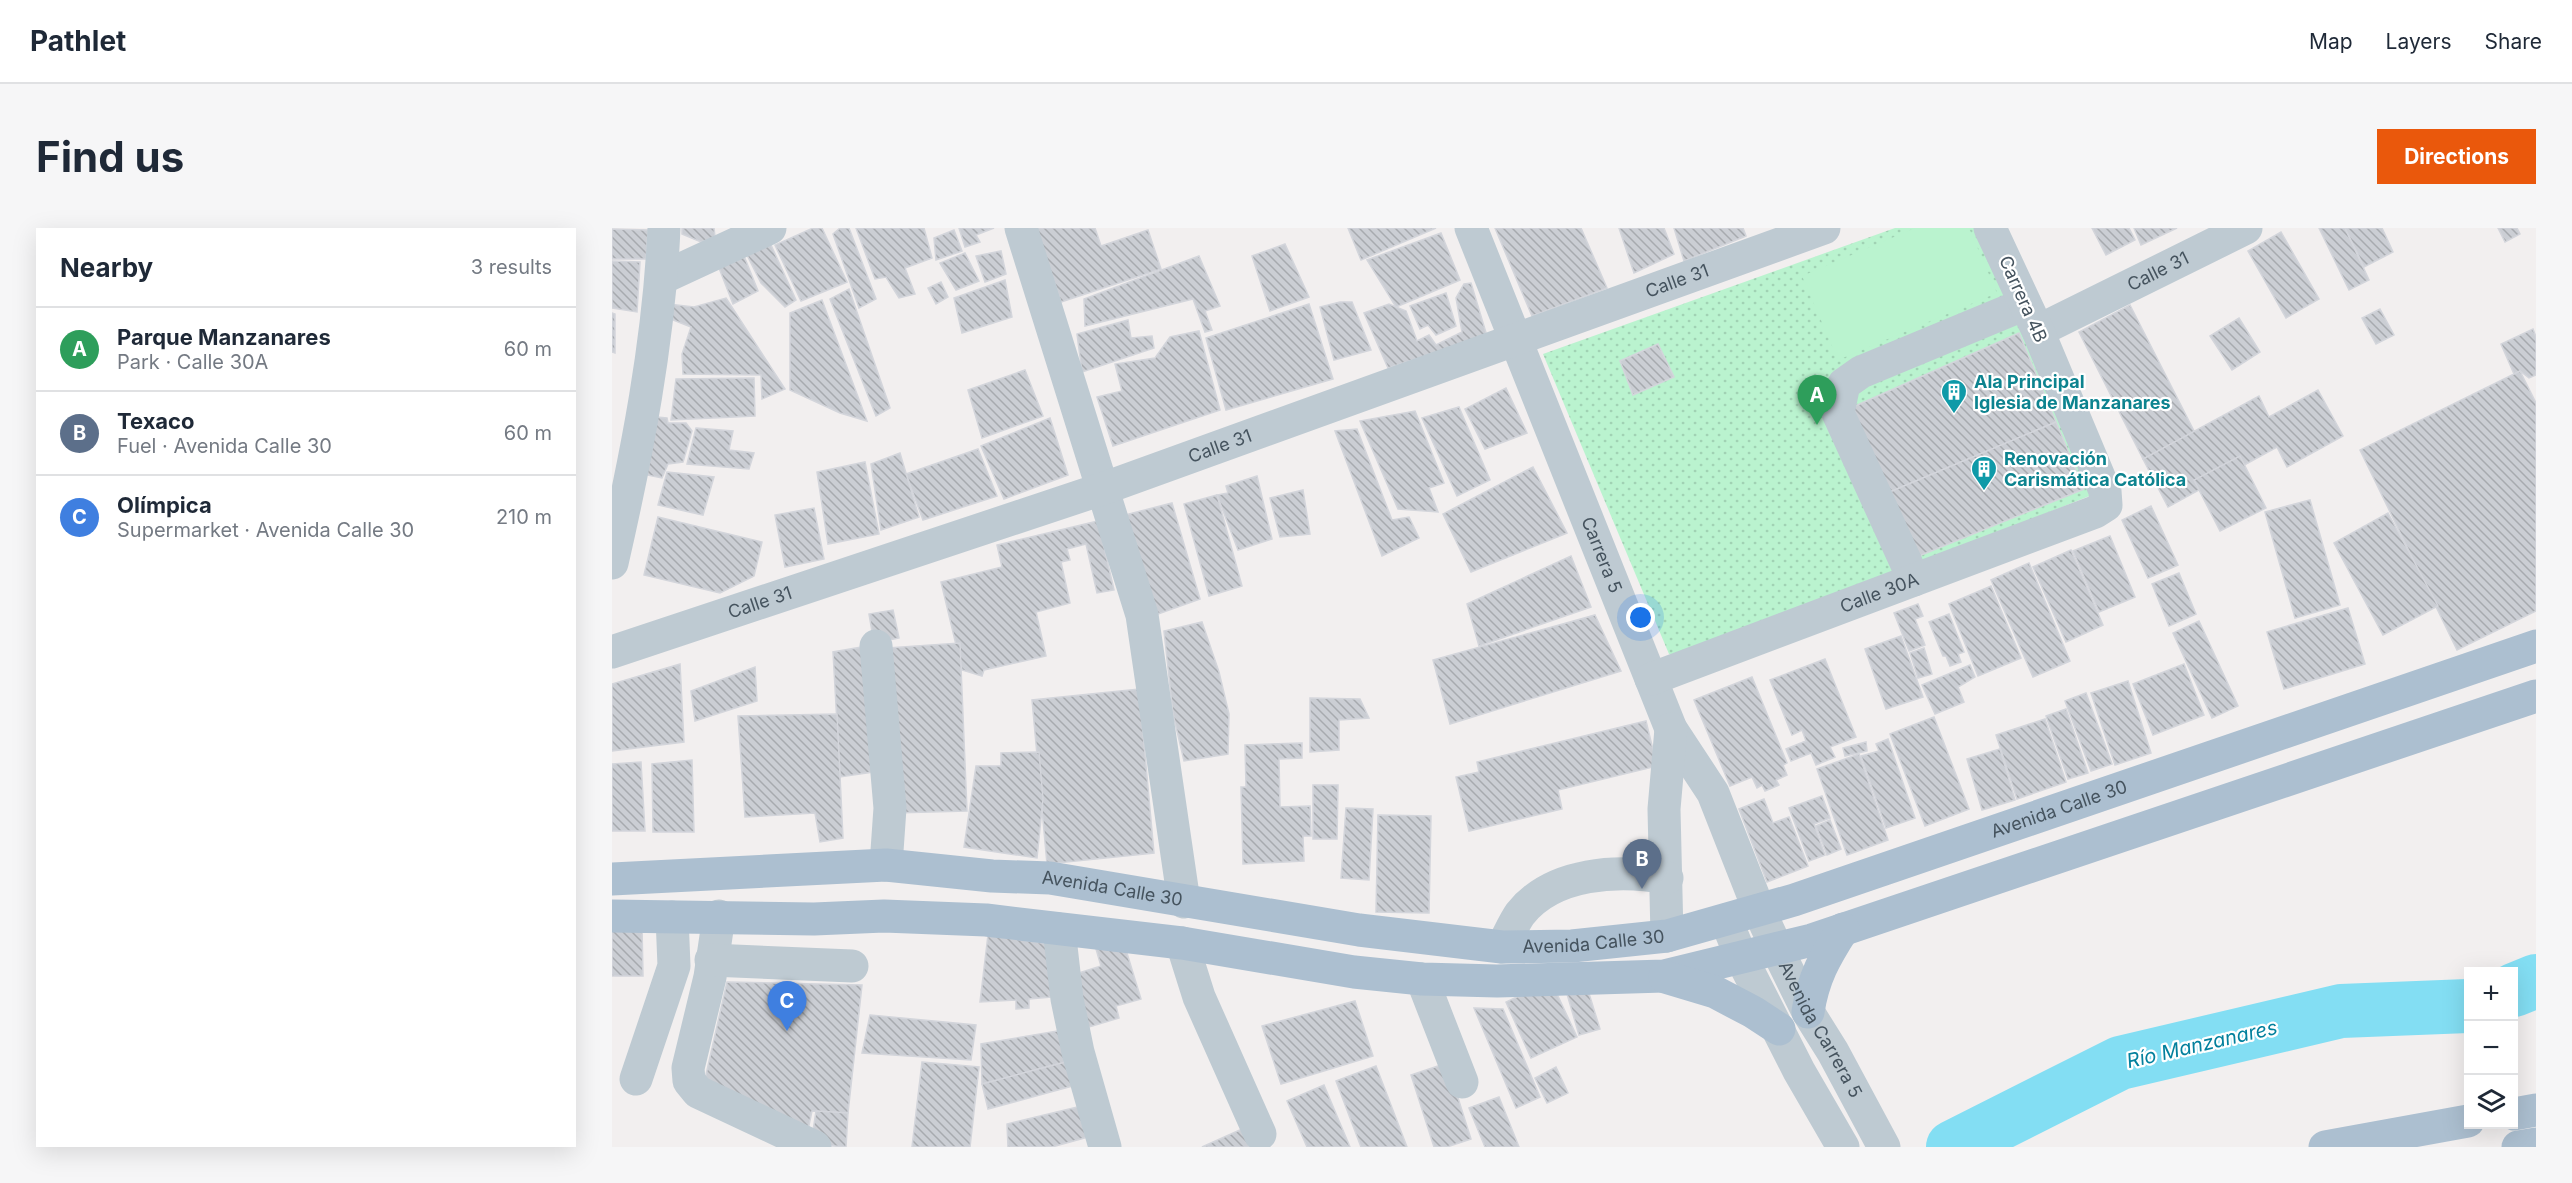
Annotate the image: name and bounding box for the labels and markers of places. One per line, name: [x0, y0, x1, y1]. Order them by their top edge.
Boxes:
place label: Ala Principal Iglesia de Manzanares: [1974, 371, 2171, 413]
pin: A: [1798, 376, 1836, 425]
building icon: Ala Principal Iglesia de Manzanares: [1939, 377, 1969, 415]
place label: Renovación Carismática Católica: [2004, 448, 2186, 490]
building icon: Renovación Carismática Católica: [1969, 454, 1999, 492]
pin: B: [1622, 840, 1662, 889]
pin: C: [768, 982, 807, 1031]

